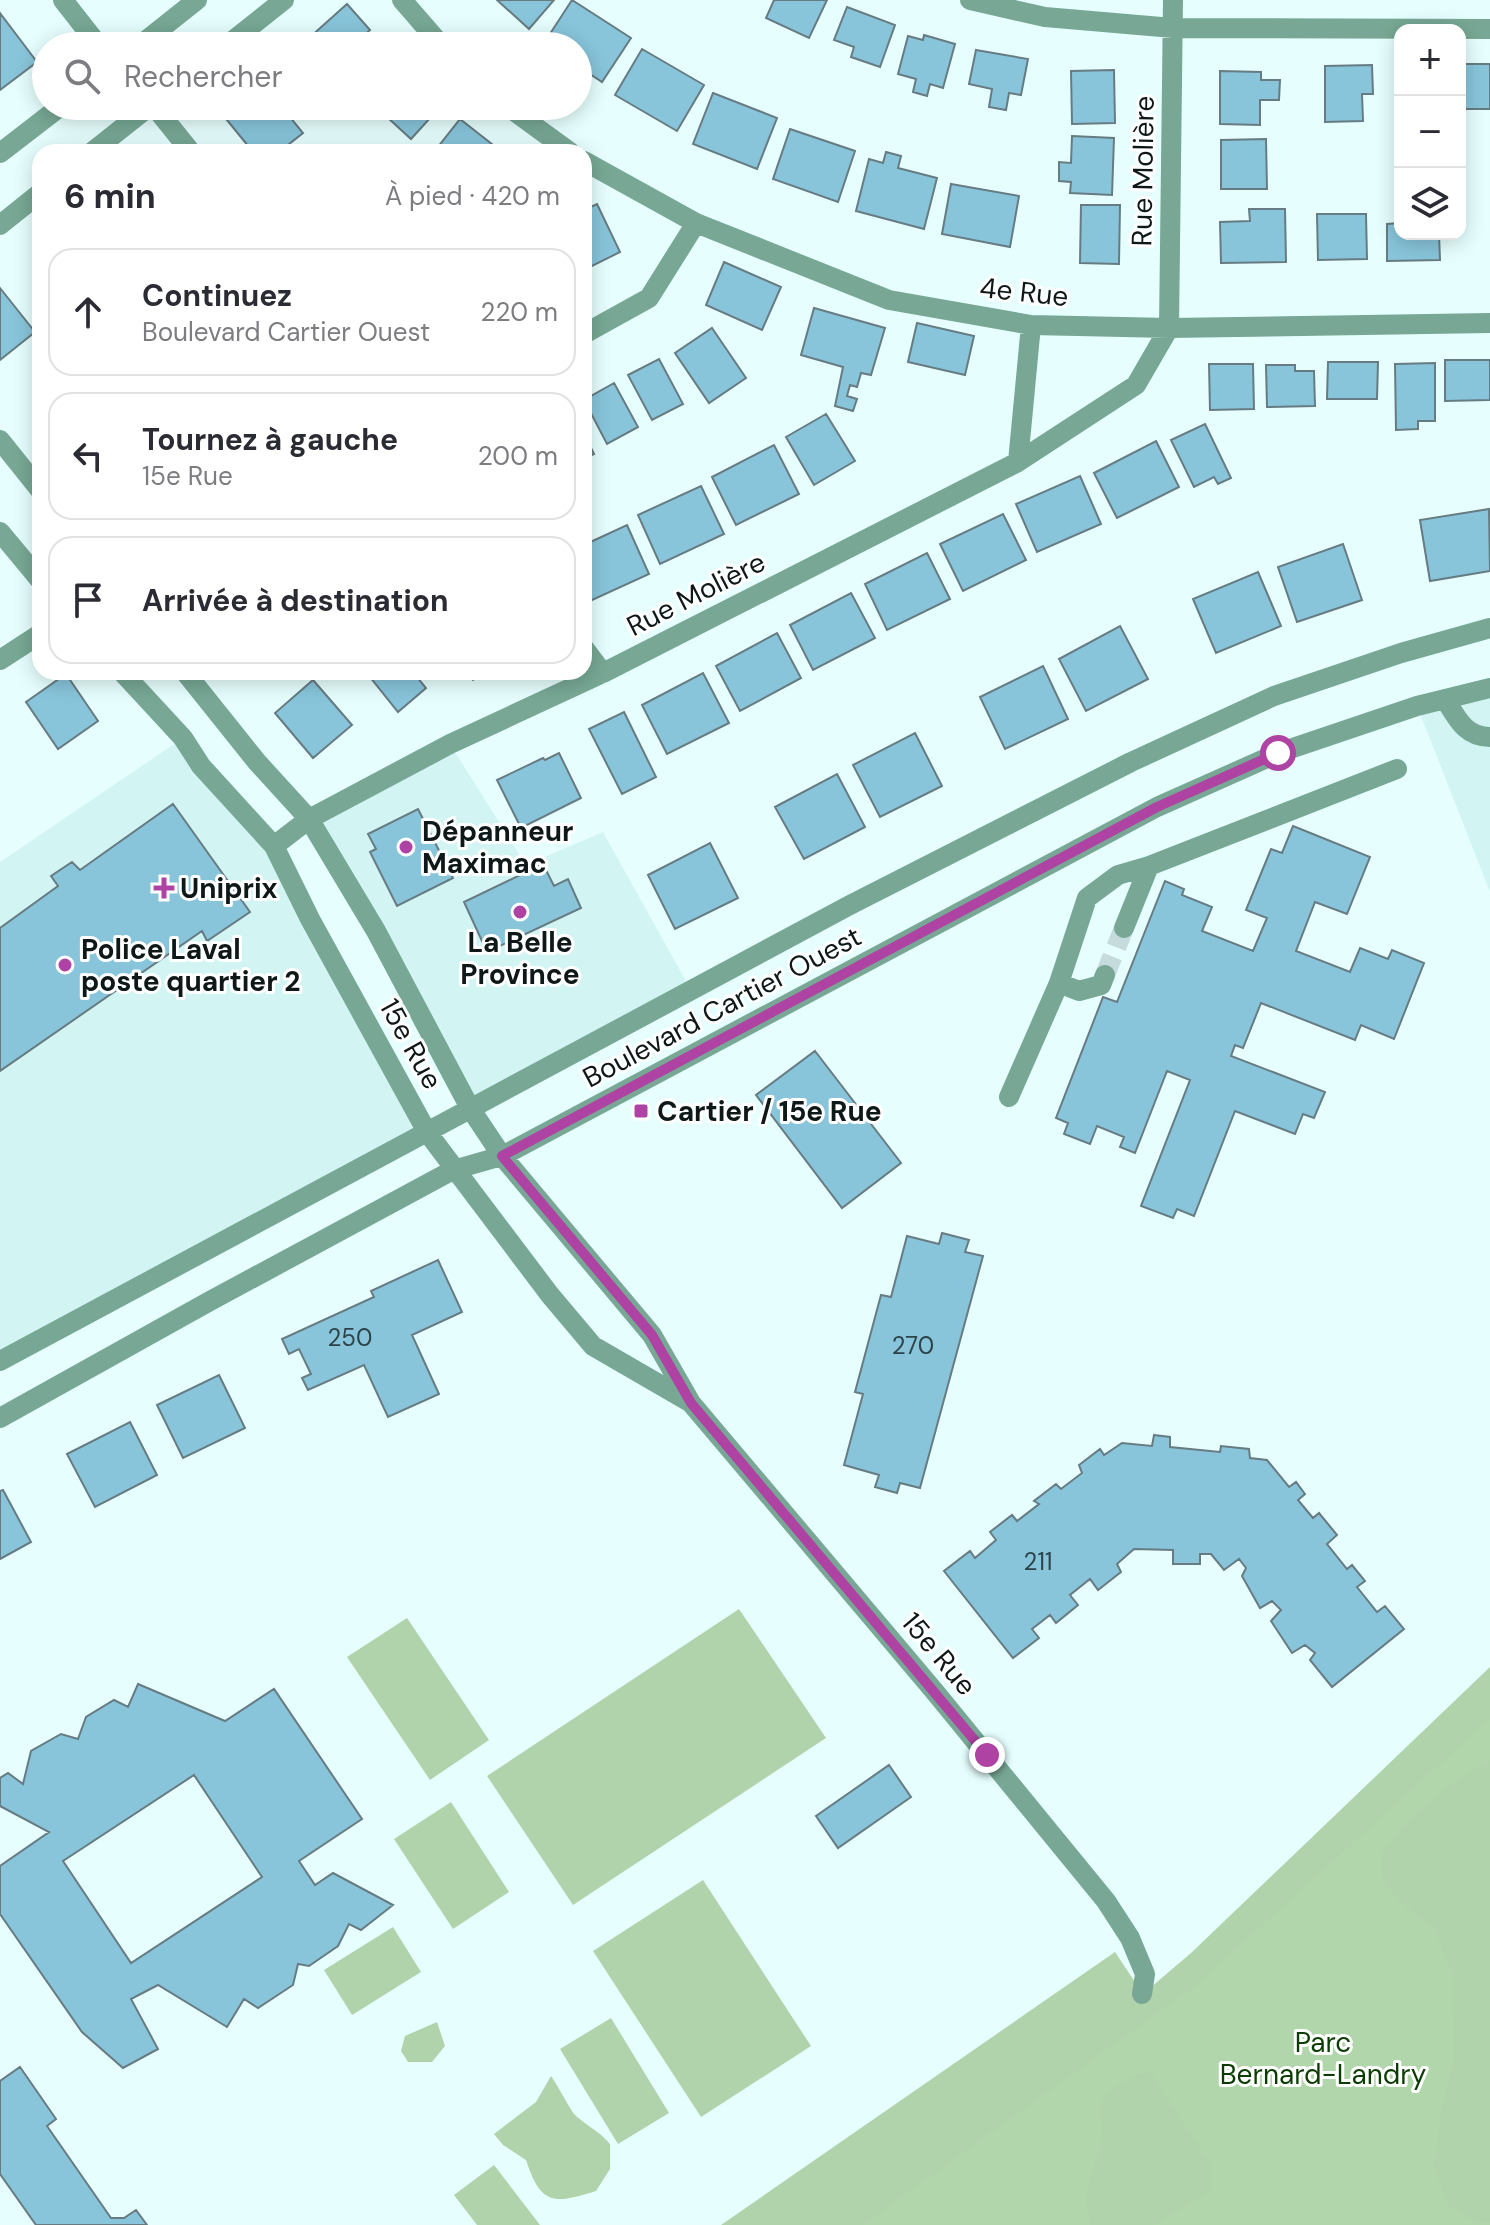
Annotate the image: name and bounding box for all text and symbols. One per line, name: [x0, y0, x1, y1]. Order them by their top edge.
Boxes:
map controls: [1394, 24, 1466, 240]
button: +: [1394, 24, 1466, 96]
search box: [32, 32, 592, 120]
icon: search: [60, 54, 104, 98]
text: Rechercher: [124, 57, 283, 96]
street label: Rue Molière: [1123, 95, 1163, 247]
button: −: [1394, 96, 1466, 168]
button: layers: [1394, 168, 1466, 240]
text: 6 min: [64, 174, 156, 219]
text: À pied · 420 m: [385, 179, 560, 213]
street label: 4e Rue: [978, 269, 1070, 315]
text: Continuez: [142, 276, 292, 315]
icon: ahead: [66, 290, 110, 334]
text: 220 m: [480, 295, 558, 329]
text: Boulevard Cartier Ouest: [142, 315, 430, 349]
text: Tournez à gauche: [142, 420, 398, 459]
icon: left: [66, 434, 110, 478]
text: 200 m: [478, 439, 558, 473]
text: 15e Rue: [142, 459, 233, 493]
street label: Rue Molière: [620, 543, 772, 645]
icon: arrive: [66, 578, 110, 622]
text: Arrivée à destination: [142, 581, 448, 620]
route start: [1260, 735, 1296, 771]
place label: Dépanneur Maximac: [422, 813, 574, 882]
marker: Dépanneur Maximac: [397, 838, 415, 856]
place label: Uniprix: [180, 870, 278, 907]
marker: Uniprix: [155, 879, 173, 897]
marker: La Belle Province: [511, 903, 529, 921]
street label: Boulevard Cartier Ouest: [576, 918, 868, 1096]
place label: La Belle Province: [460, 924, 580, 993]
place label: Police Laval poste quartier 2: [81, 931, 300, 1000]
marker: Police Laval poste quartier 2: [56, 956, 74, 974]
street label: 15e Rue: [371, 992, 451, 1096]
place label: Cartier / 15e Rue: [657, 1093, 882, 1130]
marker: Cartier / 15e Rue: [632, 1102, 650, 1120]
house number: 250: [328, 1322, 372, 1353]
house number: 270: [892, 1330, 934, 1361]
house number: 211: [1024, 1546, 1052, 1577]
street label: 15e Rue: [893, 1605, 985, 1703]
route end: [969, 1737, 1005, 1773]
park label: Parc Bernard-Landry: [1220, 2024, 1426, 2093]

